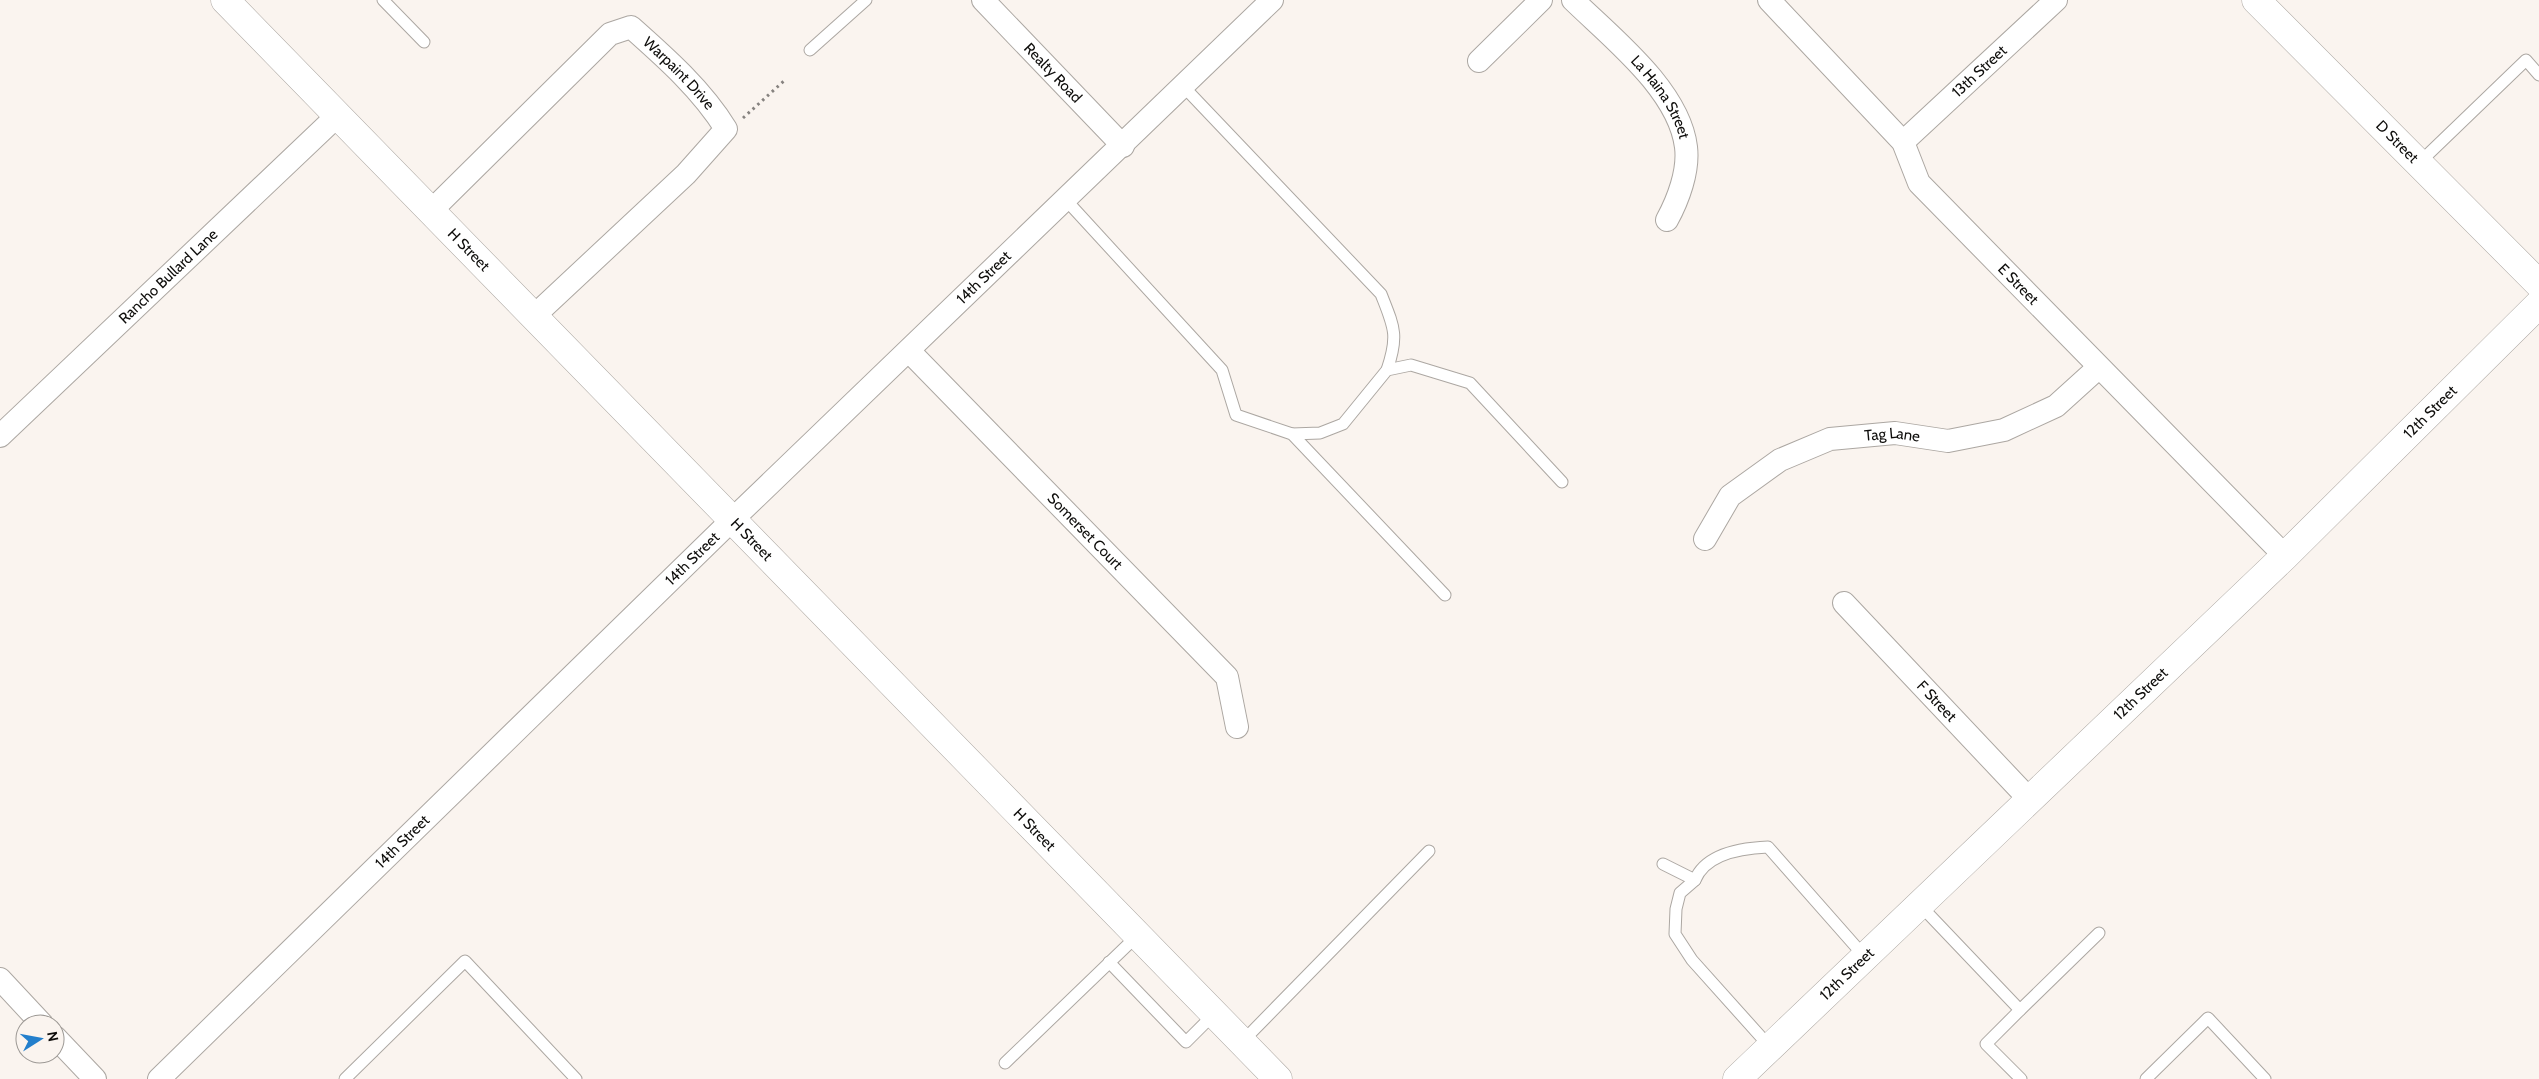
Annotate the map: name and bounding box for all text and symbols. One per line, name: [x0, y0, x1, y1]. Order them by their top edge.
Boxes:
street label: Warpaint Drive: [639, 33, 719, 114]
street label: Realty Road: [1020, 39, 1086, 106]
street label: 13th Street: [1948, 41, 2010, 101]
street label: La Haina Street: [1627, 52, 1693, 141]
street label: D Street: [2372, 117, 2422, 167]
street label: Rancho Bullard Lane: [115, 225, 222, 327]
street label: H Street: [444, 225, 494, 275]
street label: 14th Street: [953, 247, 1015, 308]
street label: E Street: [1994, 260, 2042, 308]
street label: 12th Street: [2400, 382, 2461, 442]
street label: Tag Lane: [1863, 424, 1921, 446]
street label: Somerset Court: [1044, 489, 1126, 573]
street label: H Street: [727, 515, 776, 565]
street label: 14th Street: [661, 528, 723, 589]
street label: 12th Street: [2110, 664, 2171, 724]
street label: F Street: [1913, 677, 1960, 725]
street label: H Street: [1010, 804, 1059, 855]
street label: 14th Street: [371, 811, 433, 872]
street label: 12th Street: [1816, 944, 1878, 1004]
north arrow: [15, 1014, 65, 1064]
text: N: [43, 1030, 63, 1043]

